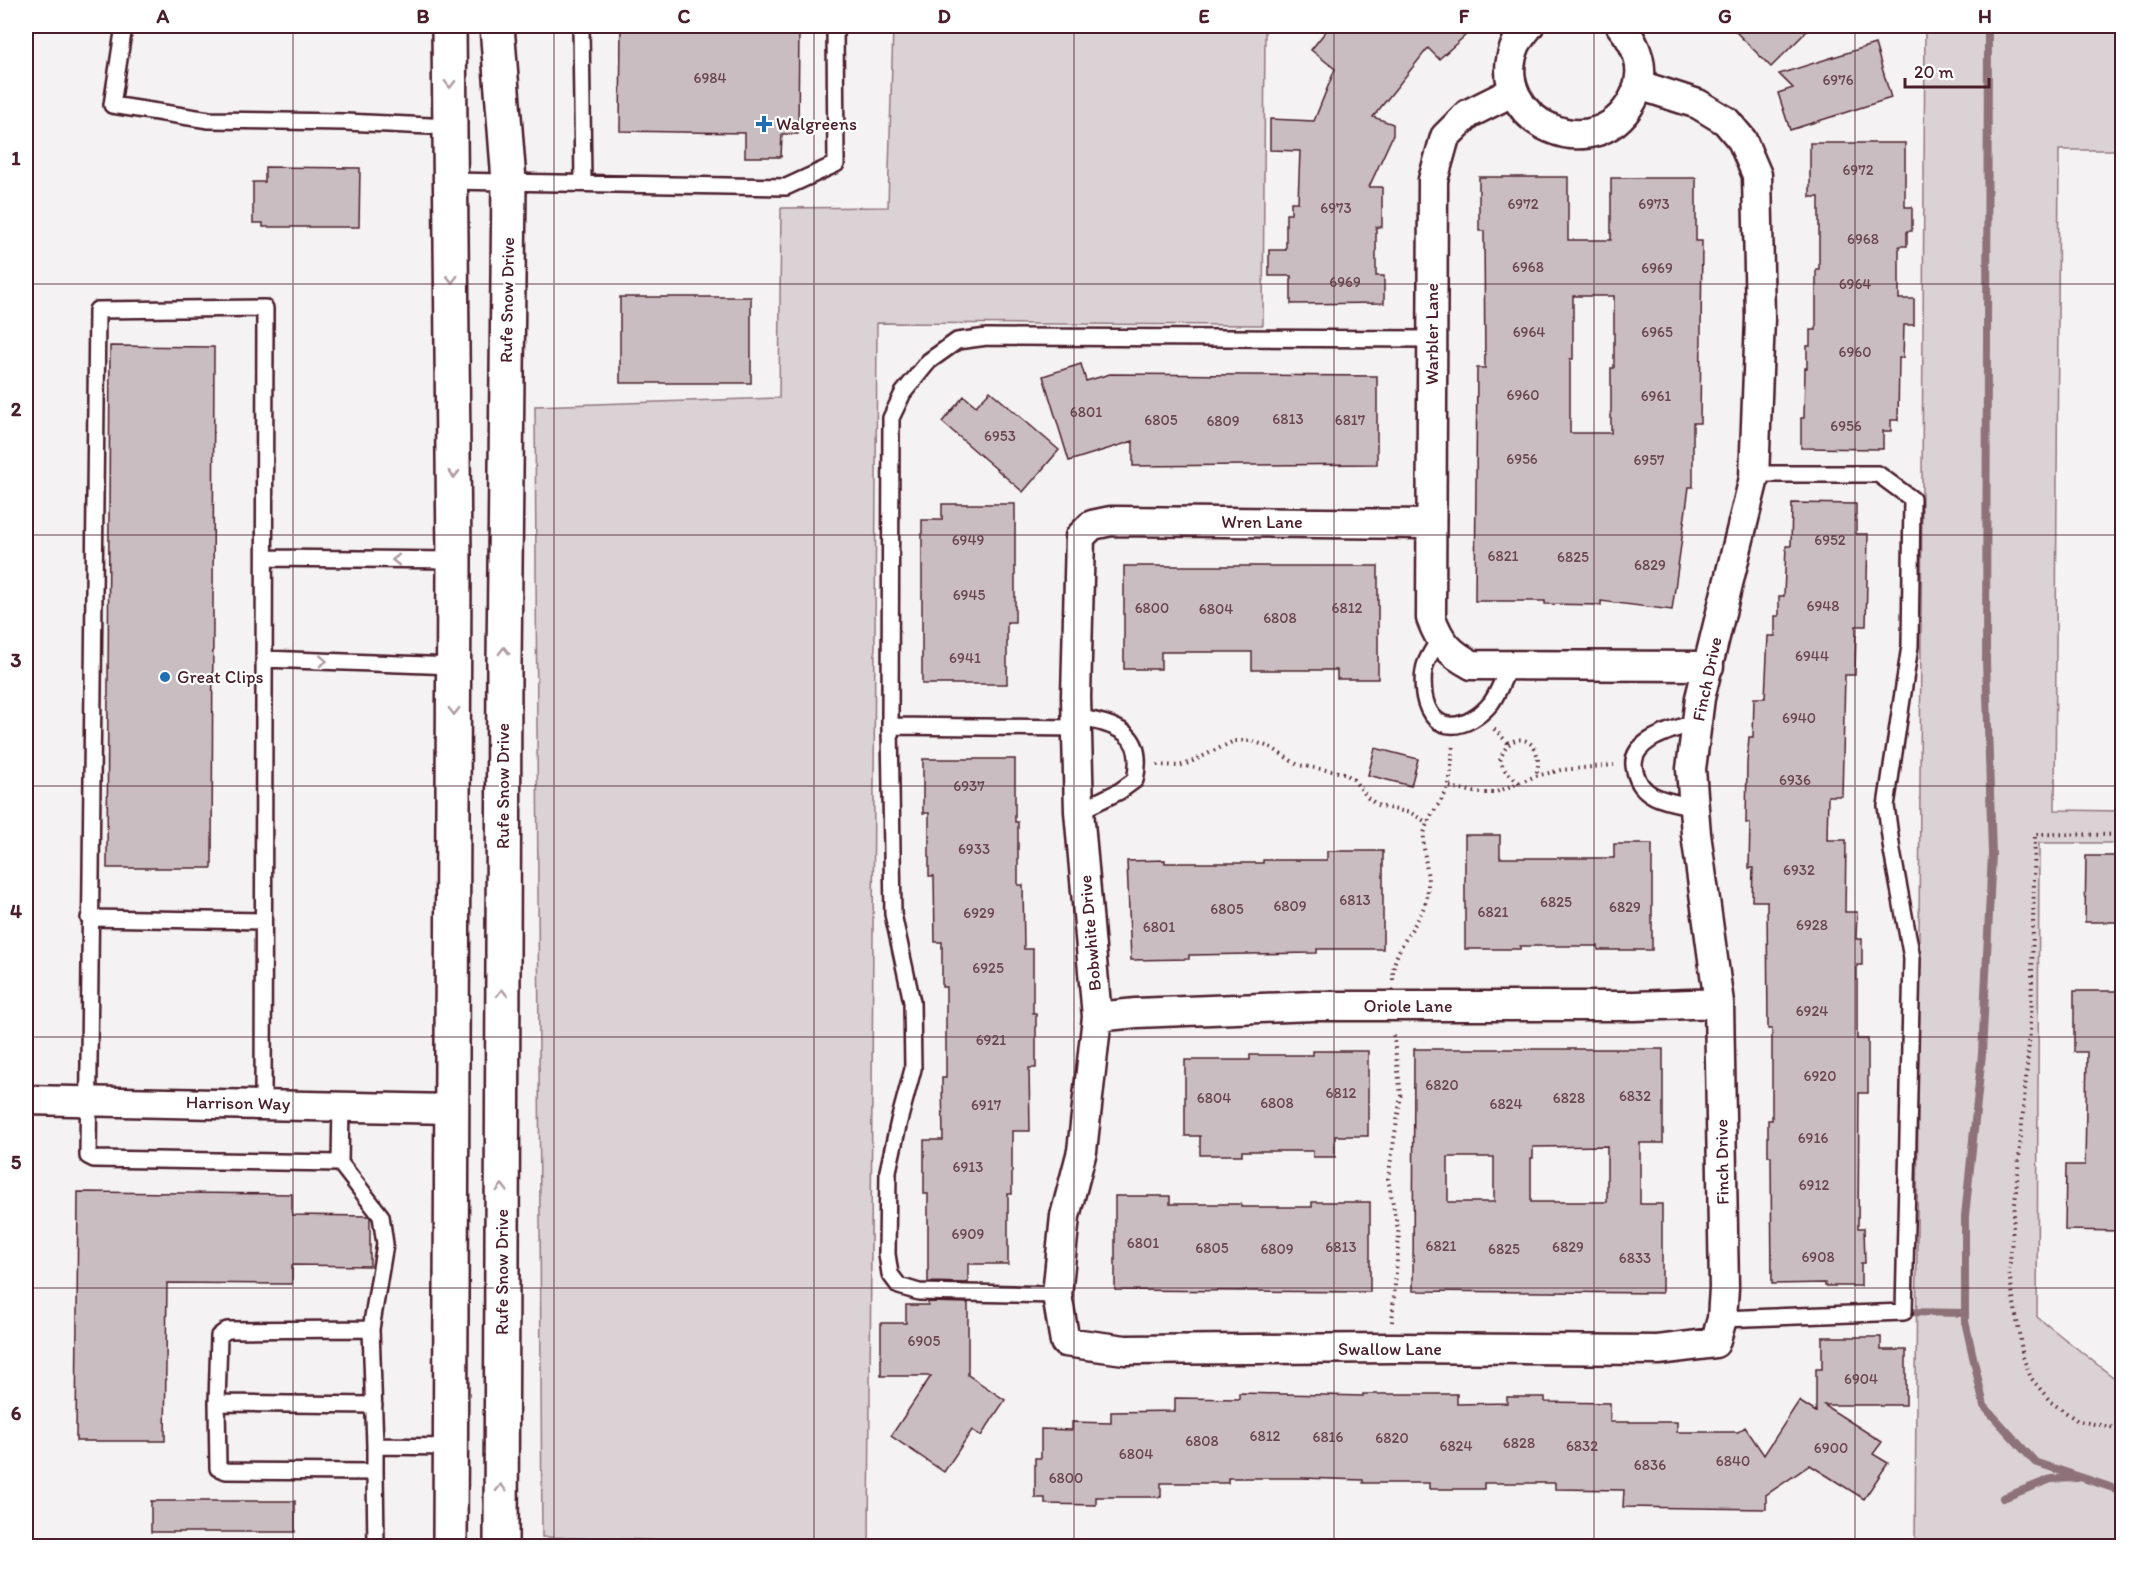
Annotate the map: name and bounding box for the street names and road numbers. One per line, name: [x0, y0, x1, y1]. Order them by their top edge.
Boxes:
street label: Rufe Snow Drive: [495, 237, 519, 363]
street label: Warbler Lane: [1421, 283, 1443, 385]
street label: Wren Lane: [1221, 511, 1303, 533]
street label: Finch Drive: [1687, 635, 1727, 723]
street label: Rufe Snow Drive: [492, 723, 514, 849]
street label: Bobwhite Drive: [1074, 874, 1106, 992]
street label: Oriole Lane: [1364, 995, 1453, 1017]
street label: Harrison Way: [186, 1091, 291, 1115]
street label: Finch Drive: [1710, 1119, 1734, 1205]
street label: Rufe Snow Drive: [491, 1209, 513, 1335]
street label: Swallow Lane: [1338, 1338, 1442, 1360]

